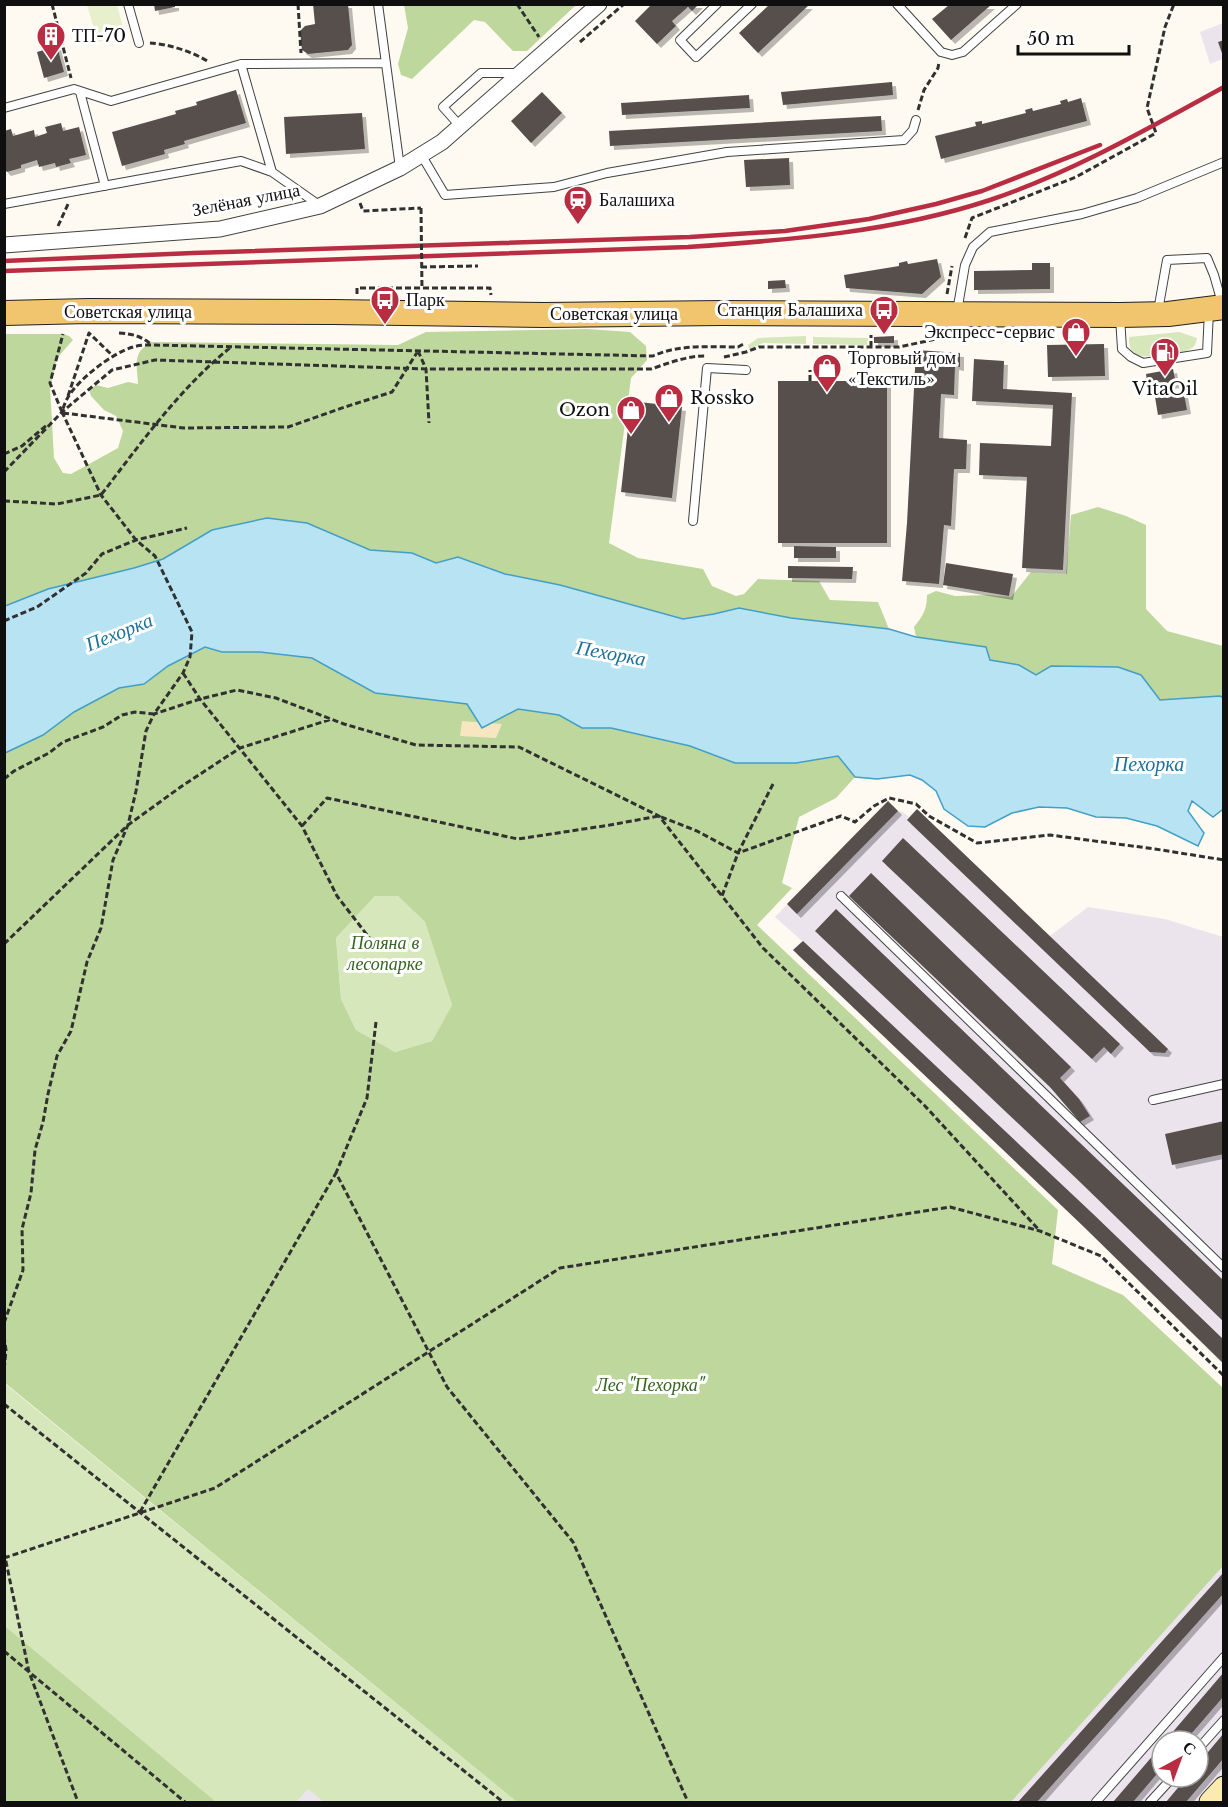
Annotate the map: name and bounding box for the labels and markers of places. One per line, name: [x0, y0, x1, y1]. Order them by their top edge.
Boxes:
building icon: ТП-70: [35, 20, 67, 62]
place label: ТП-70: [72, 25, 126, 47]
station icon: Балашиха: [562, 184, 594, 226]
place label: Балашиха: [599, 189, 675, 211]
bus stop icon: Парк: [369, 284, 401, 326]
place label: Парк: [406, 289, 445, 311]
bus stop icon: Станция Балашиха: [868, 294, 900, 336]
place label: Станция Балашиха: [717, 299, 863, 321]
shop icon: Экспресс-сервис: [1060, 316, 1092, 358]
place label: Экспресс-сервис: [924, 321, 1055, 343]
fuel station icon: VitaOil: [1149, 336, 1181, 378]
place label: Торговый дом «Текстиль»: [848, 347, 956, 390]
shop icon: Торговый дом «Текстиль»: [811, 352, 843, 394]
place label: VitaOil: [1131, 378, 1198, 400]
shop icon: Rossko: [653, 382, 685, 424]
place label: Rossko: [690, 387, 754, 409]
shop icon: Ozon: [615, 394, 647, 436]
place label: Ozon: [559, 399, 610, 421]

